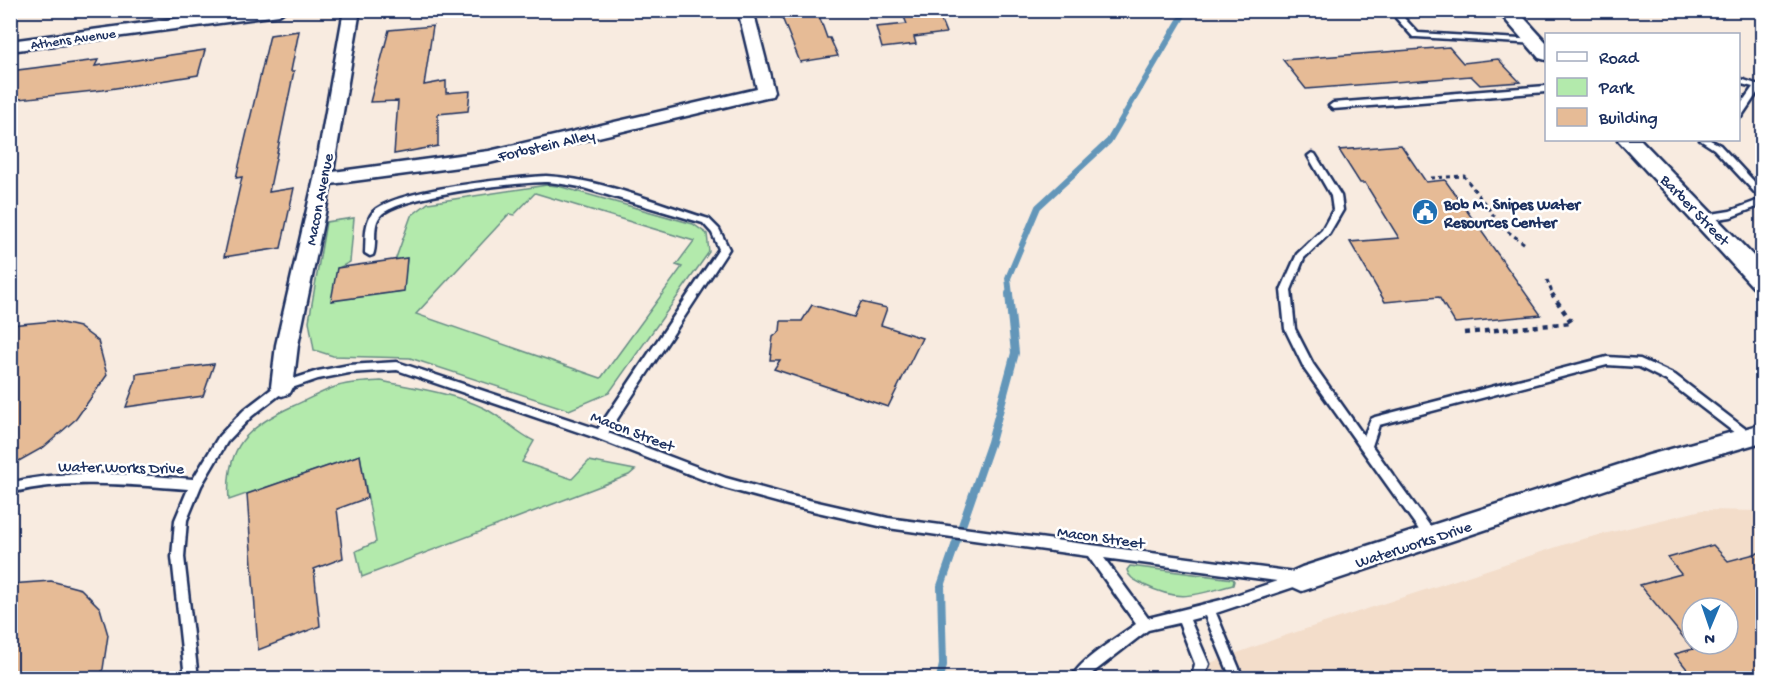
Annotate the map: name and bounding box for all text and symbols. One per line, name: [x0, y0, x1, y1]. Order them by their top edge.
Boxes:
street label: Athens Avenue: [30, 26, 118, 55]
legend: [1545, 33, 1740, 141]
text: Road: [1599, 49, 1640, 70]
text: Park: [1598, 79, 1635, 100]
text: Building: [1598, 109, 1658, 130]
street label: Forbstein Alley: [496, 127, 597, 168]
street label: Macon Avenue: [303, 151, 340, 247]
street label: Barber Street: [1654, 171, 1733, 252]
public building icon: Bob M. Snipes Water Resources Center: [1410, 197, 1440, 227]
place label: Bob M. Snipes Water Resources Center: [1443, 197, 1582, 234]
street label: Macon Street: [587, 409, 677, 458]
street label: Water Works Drive: [58, 459, 185, 480]
street label: Waterworks Drive: [1354, 518, 1475, 574]
street label: Macon Street: [1056, 524, 1147, 555]
north arrow: [1680, 596, 1740, 656]
text: N: [1703, 628, 1715, 647]

